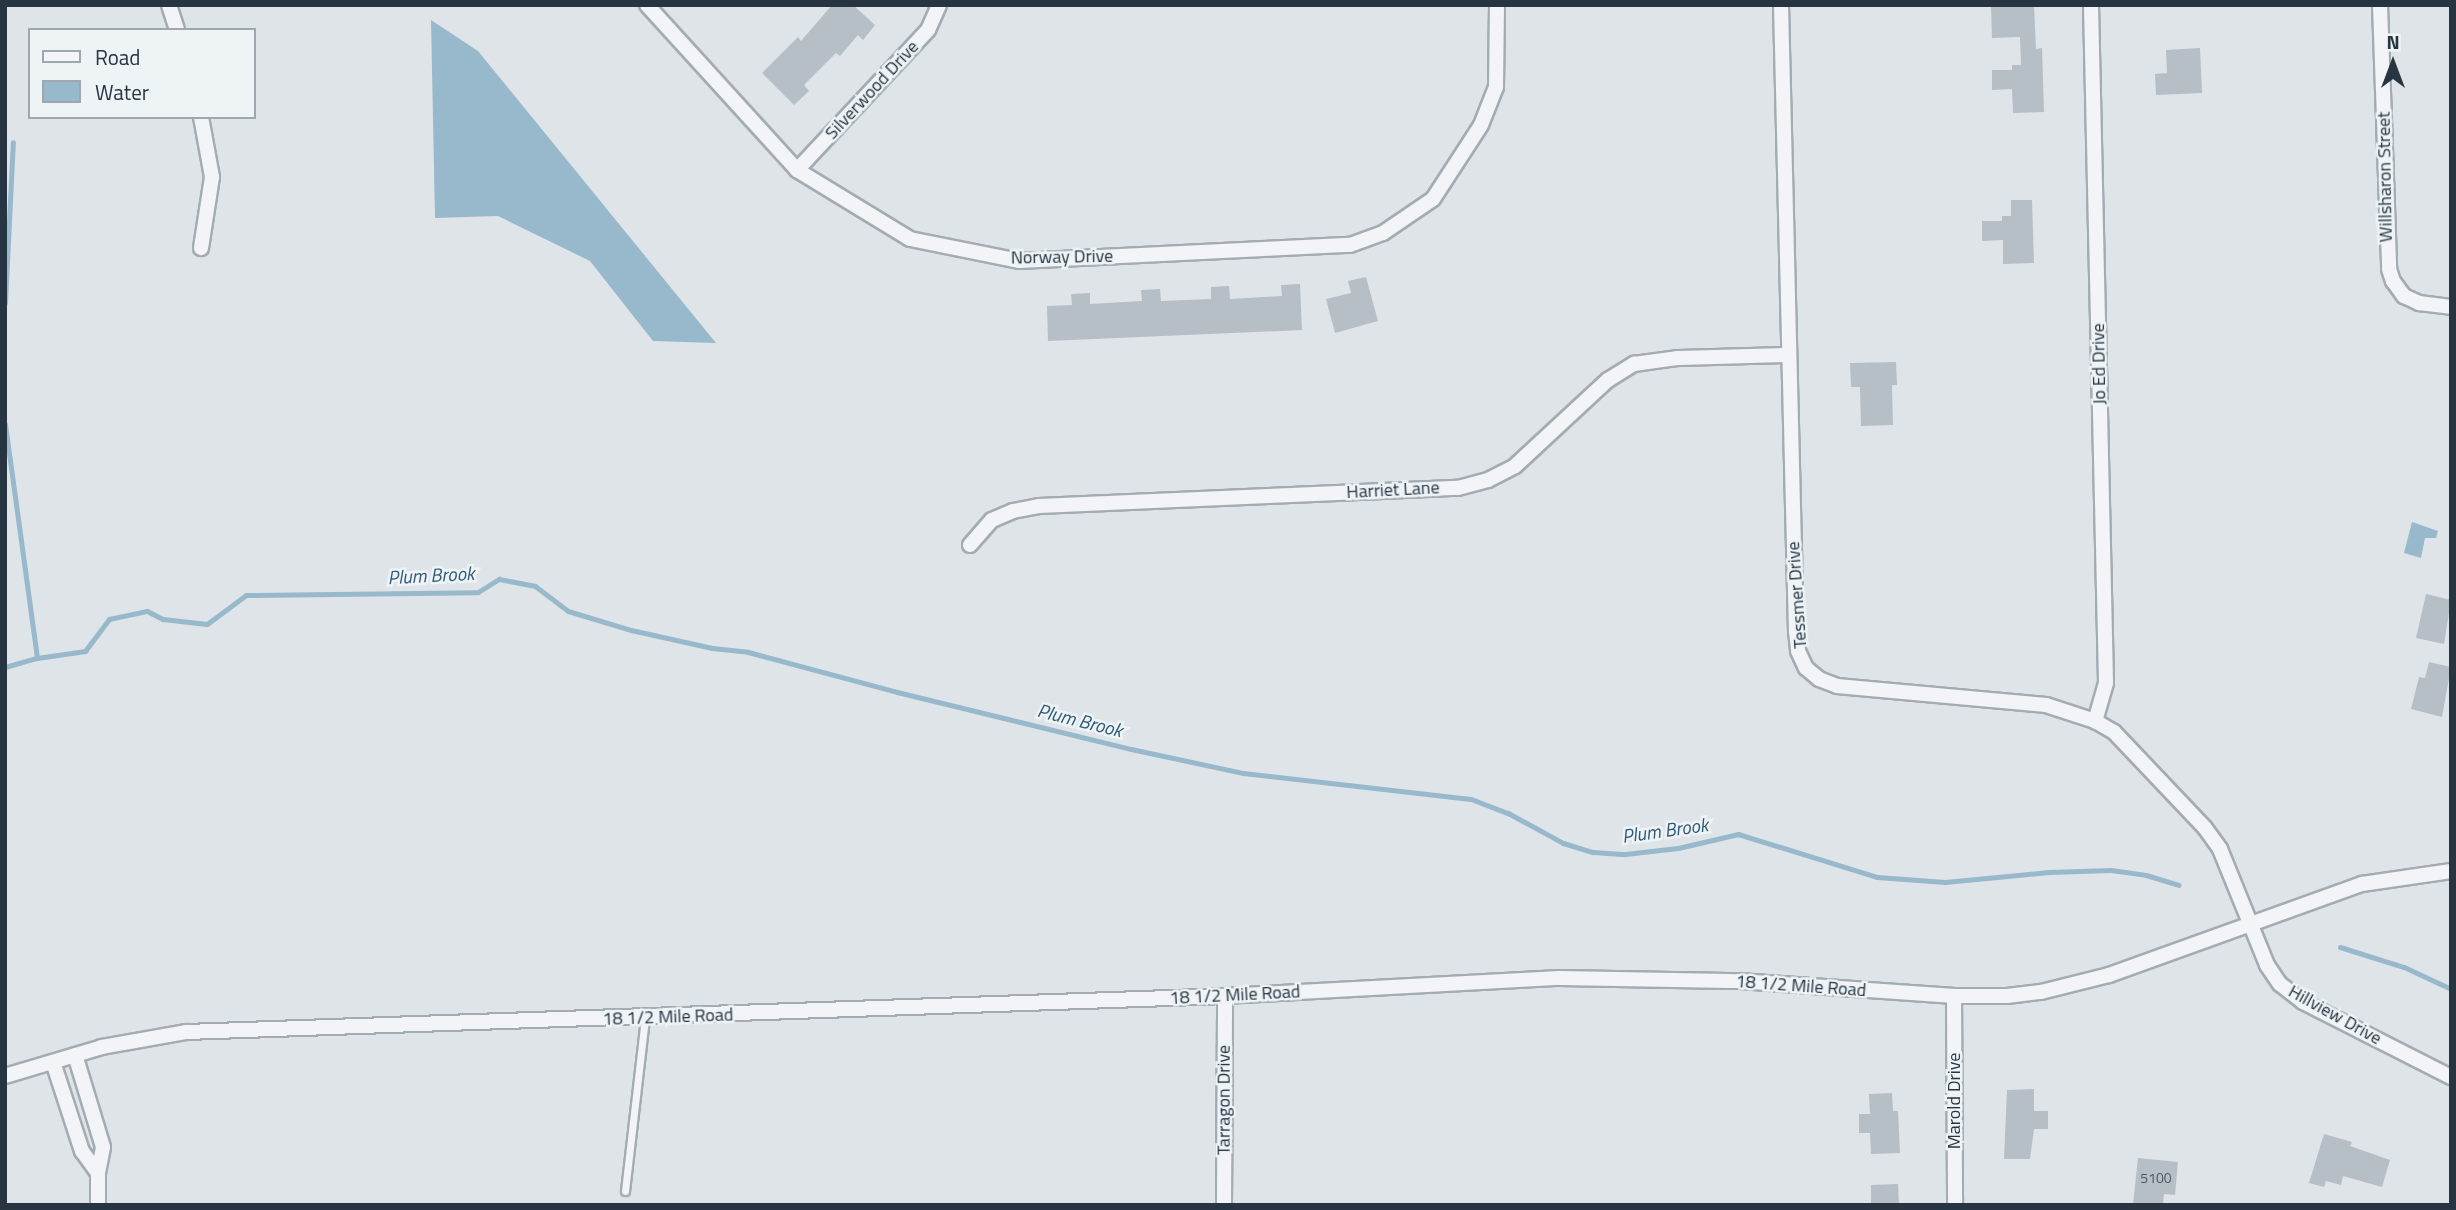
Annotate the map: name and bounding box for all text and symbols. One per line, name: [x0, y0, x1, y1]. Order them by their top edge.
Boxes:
text: N: [2386, 27, 2400, 56]
legend: [28, 28, 256, 119]
north arrow: [2358, 28, 2428, 98]
street label: Silverwood Drive: [821, 36, 923, 144]
text: Road: [95, 41, 140, 73]
text: Water: [95, 76, 149, 108]
street label: Willsharon Street: [2373, 111, 2397, 243]
street label: Norway Drive: [1011, 245, 1113, 269]
street label: Jo Ed Drive: [2087, 323, 2111, 405]
street label: Harriet Lane: [1346, 477, 1440, 503]
street label: Tessmer Drive: [1782, 541, 1812, 649]
water label: Plum Brook: [387, 561, 475, 589]
water label: Plum Brook: [1035, 698, 1125, 742]
water label: Plum Brook: [1620, 813, 1710, 847]
street label: 18 1/2 Mile Road: [1735, 971, 1867, 1001]
street label: 18 1/2 Mile Road: [1169, 981, 1301, 1009]
street label: Hillview Drive: [2285, 981, 2385, 1049]
street label: 18 1/2 Mile Road: [602, 1004, 734, 1030]
street label: Tarragon Drive: [1213, 1045, 1235, 1155]
street label: Marold Drive: [1943, 1053, 1965, 1149]
house number: 5100: [2140, 1170, 2172, 1186]

